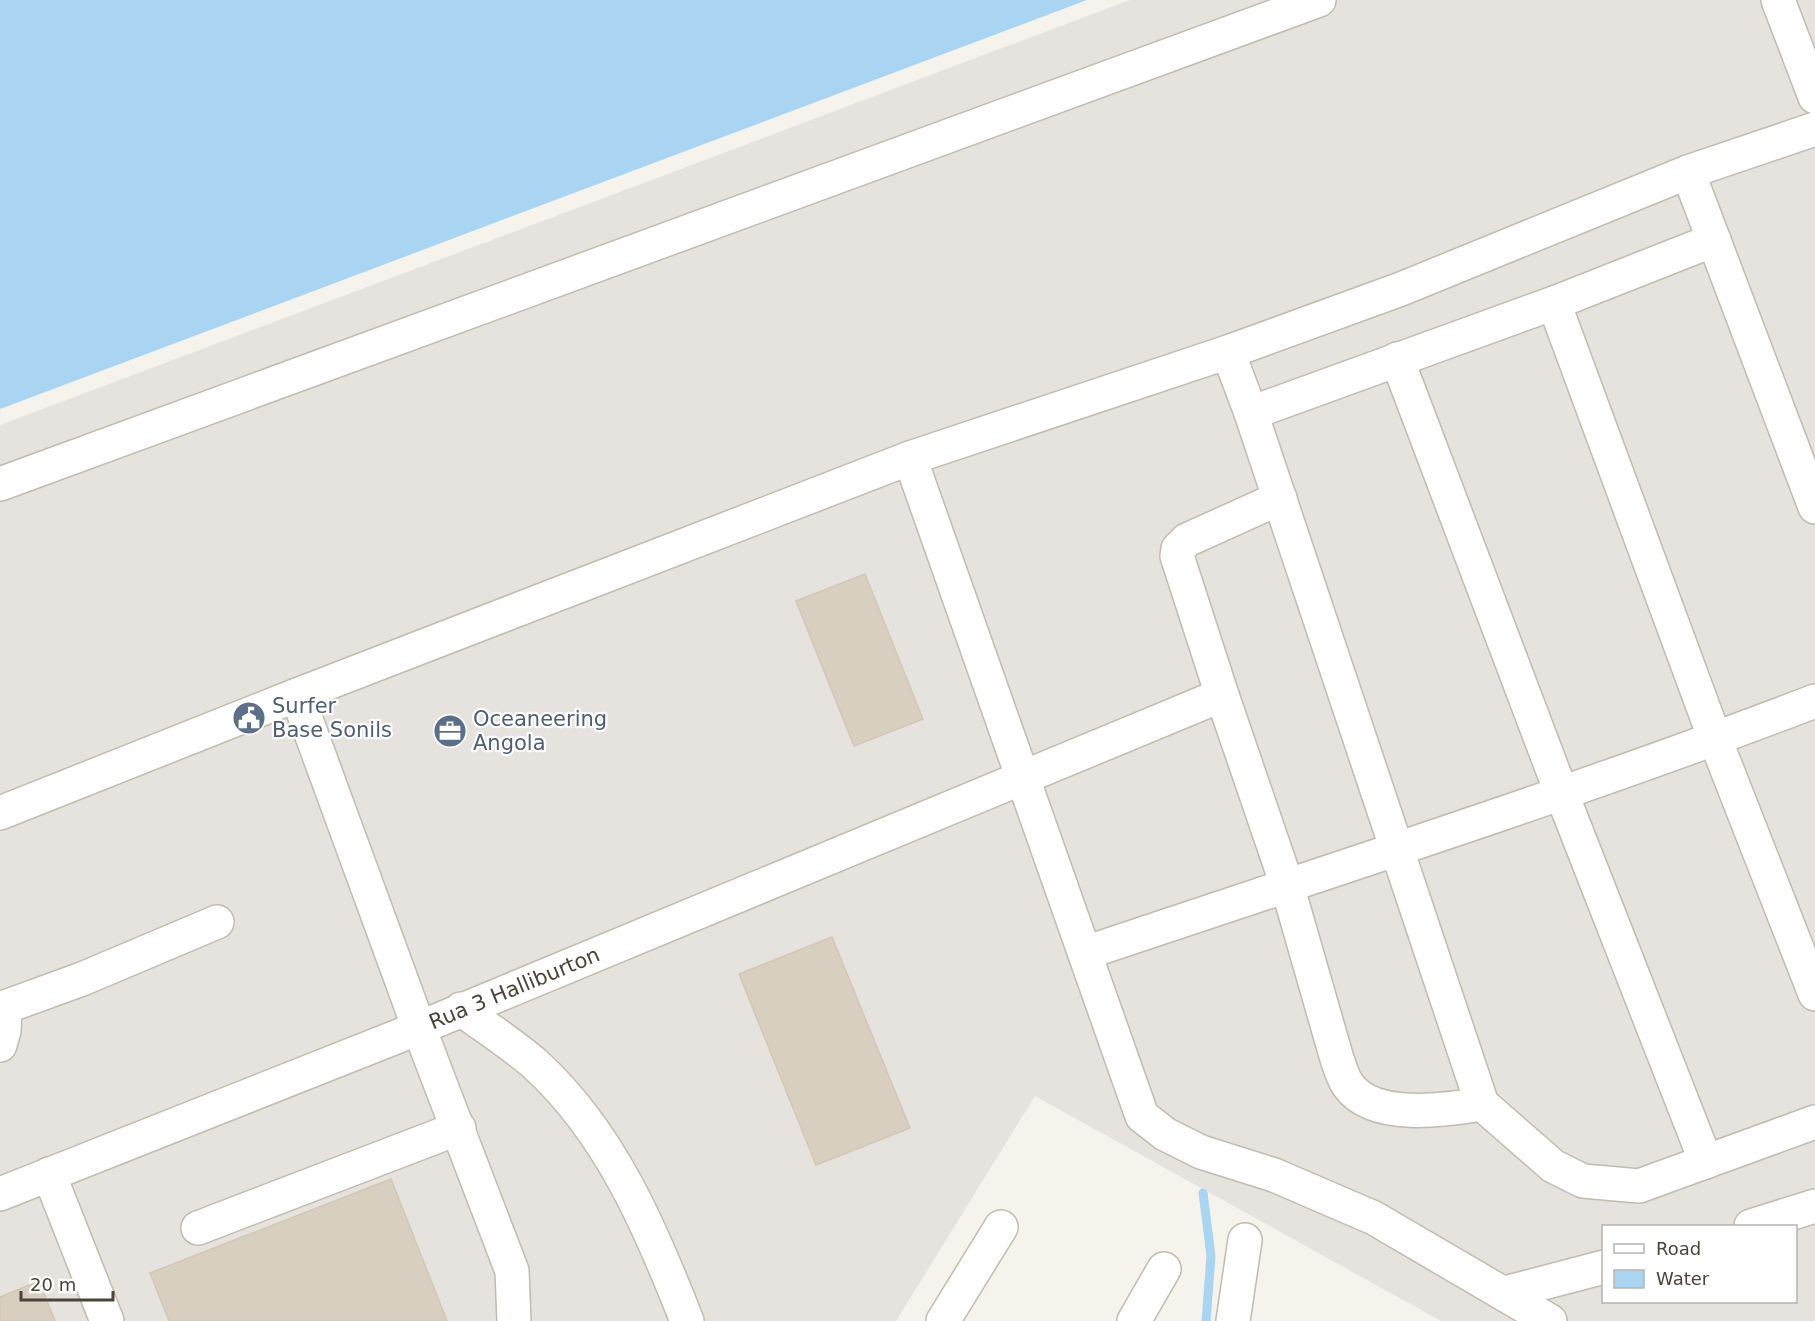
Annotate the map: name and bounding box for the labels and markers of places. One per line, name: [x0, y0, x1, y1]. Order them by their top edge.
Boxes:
place label: Surfer Base Sonils: [272, 694, 392, 742]
public building icon: Surfer Base Sonils: [231, 700, 267, 736]
place label: Oceaneering Angola: [473, 707, 607, 755]
office icon: Oceaneering Angola: [432, 713, 468, 749]

